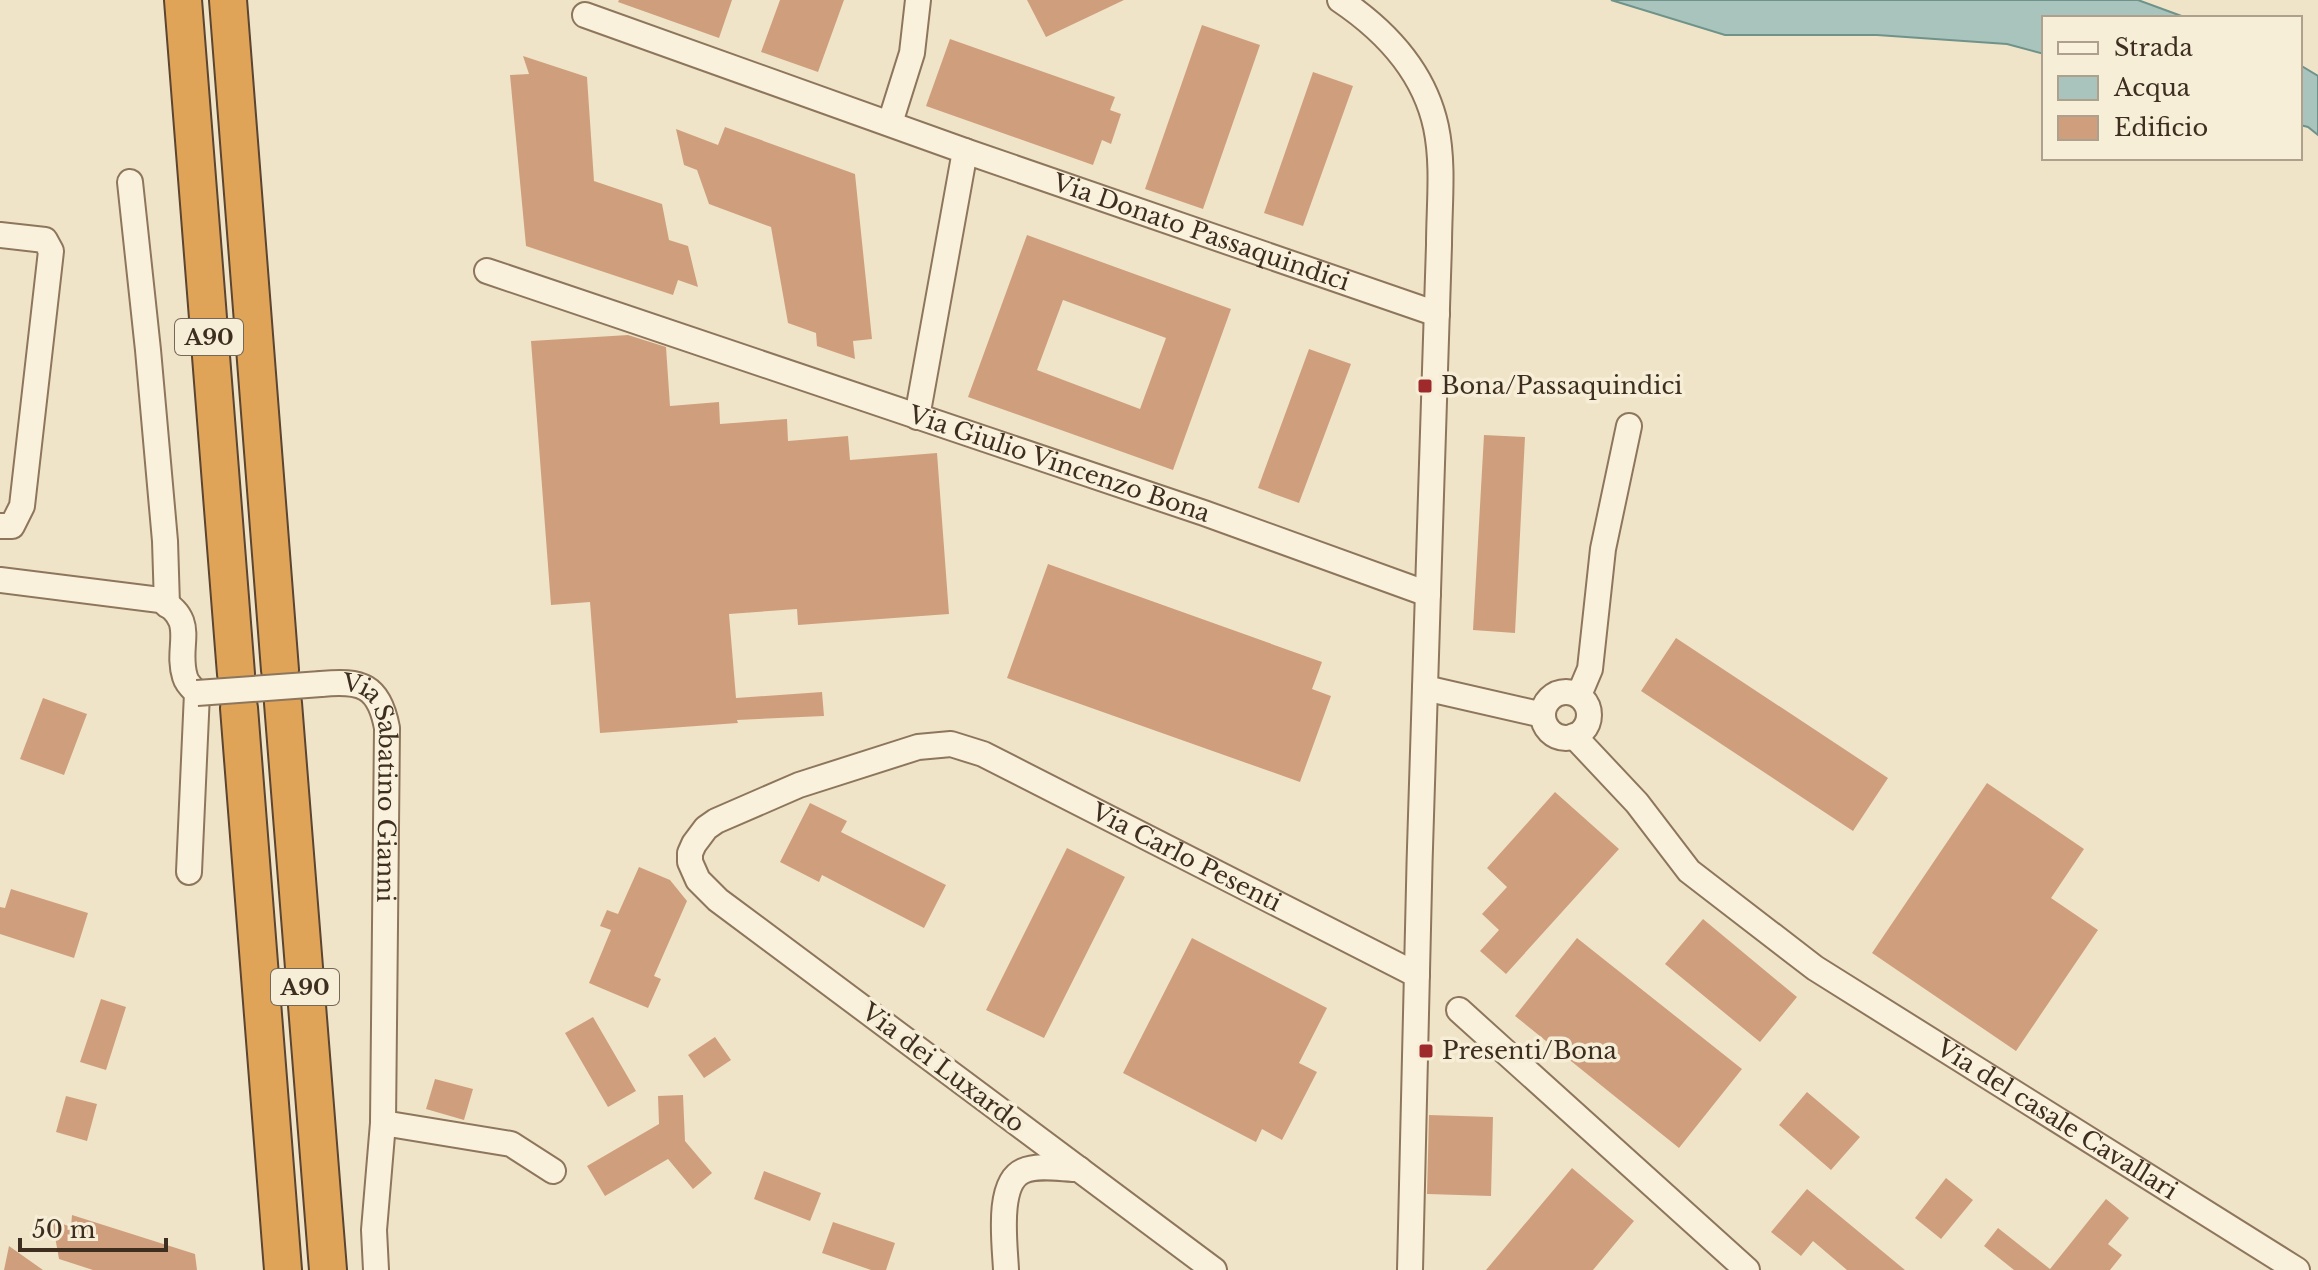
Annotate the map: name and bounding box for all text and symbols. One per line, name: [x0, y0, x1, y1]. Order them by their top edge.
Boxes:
legend: [2042, 16, 2302, 160]
text: Strada: [2114, 33, 2193, 62]
text: Acqua: [2113, 73, 2191, 102]
text: Edificio: [2114, 113, 2208, 142]
street label: Via Donato Passaquindici: [1048, 167, 1354, 297]
road number: A90: [175, 319, 243, 355]
place label: Bona/Passaquindici: [1441, 371, 1682, 400]
marker: Bona/Passaquindici: [1416, 377, 1434, 395]
street label: Via Giulio Vincenzo Bona: [904, 399, 1214, 528]
street label: Via Sabatino Gianni: [340, 667, 403, 902]
street label: Via Carlo Pesenti: [1086, 796, 1286, 917]
road number: A90: [271, 969, 339, 1005]
street label: Via dei Luxardo: [855, 996, 1030, 1138]
street label: Via del casale Cavallari: [1931, 1032, 2183, 1205]
place label: Presenti/Bona: [1442, 1036, 1618, 1065]
marker: Presenti/Bona: [1417, 1042, 1435, 1060]
scale bar: [20, 1202, 166, 1252]
text: 50 m: [32, 1215, 96, 1244]

